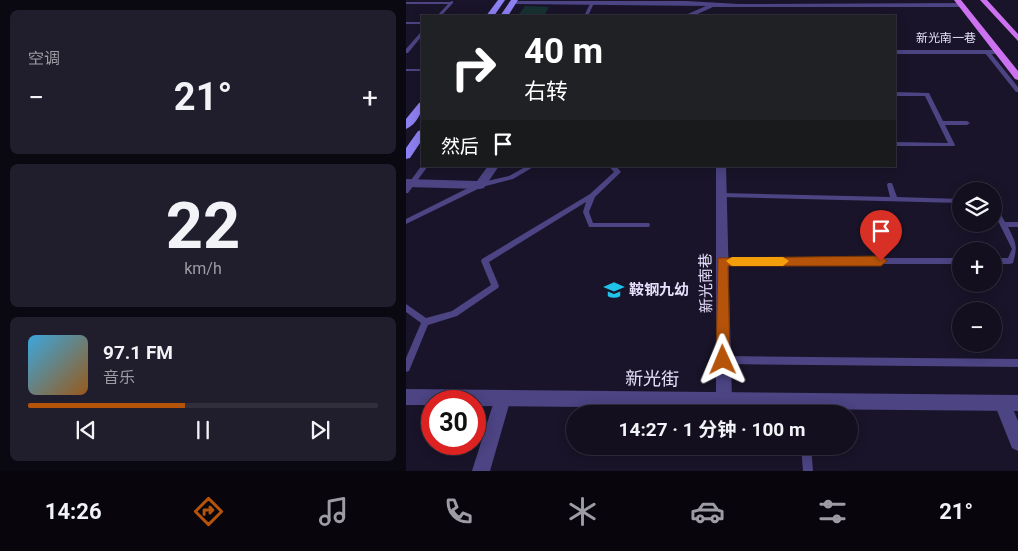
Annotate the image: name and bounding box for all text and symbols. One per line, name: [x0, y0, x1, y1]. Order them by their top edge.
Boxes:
text: 40 m: [524, 31, 603, 72]
street label: 新光南一巷: [916, 31, 976, 45]
icon: right: [441, 35, 506, 100]
text: 空调: [28, 49, 60, 68]
text: 21°: [174, 75, 232, 119]
text: 右转: [524, 79, 568, 104]
text: −: [28, 81, 44, 114]
text: +: [362, 81, 378, 114]
icon: arrive: [489, 130, 517, 158]
text: 然后: [441, 135, 479, 158]
map controls: [952, 182, 1002, 352]
button: layers: [952, 182, 1002, 232]
text: 22: [166, 188, 240, 264]
pin: [860, 210, 902, 261]
icon: arrive: [867, 217, 895, 245]
button: +: [952, 242, 1002, 292]
street label: 新光南巷: [696, 253, 716, 313]
text: km/h: [184, 259, 222, 278]
school or university icon: 鞍钢九幼: [603, 279, 625, 301]
place label: 鞍钢九幼: [629, 281, 689, 299]
button: −: [952, 302, 1002, 352]
position arrow: [696, 333, 748, 385]
text: 97.1 FM: [103, 341, 173, 364]
text: 音乐: [103, 368, 135, 387]
street label: 新光街: [625, 368, 679, 389]
speed limit sign: 30: [421, 390, 486, 455]
icon: previous: [72, 416, 100, 444]
icon: pause: [189, 416, 217, 444]
icon: next: [306, 416, 334, 444]
text: 14:27 · 1 分钟 · 100 m: [619, 418, 805, 441]
icon: directions: [191, 494, 226, 529]
icon: music: [316, 494, 351, 529]
icon: phone: [441, 494, 476, 529]
icon: climate: [565, 494, 600, 529]
icon: car: [690, 494, 725, 529]
icon: filters: [815, 494, 850, 529]
text: 14:26: [45, 499, 102, 524]
text: 21°: [939, 499, 973, 524]

